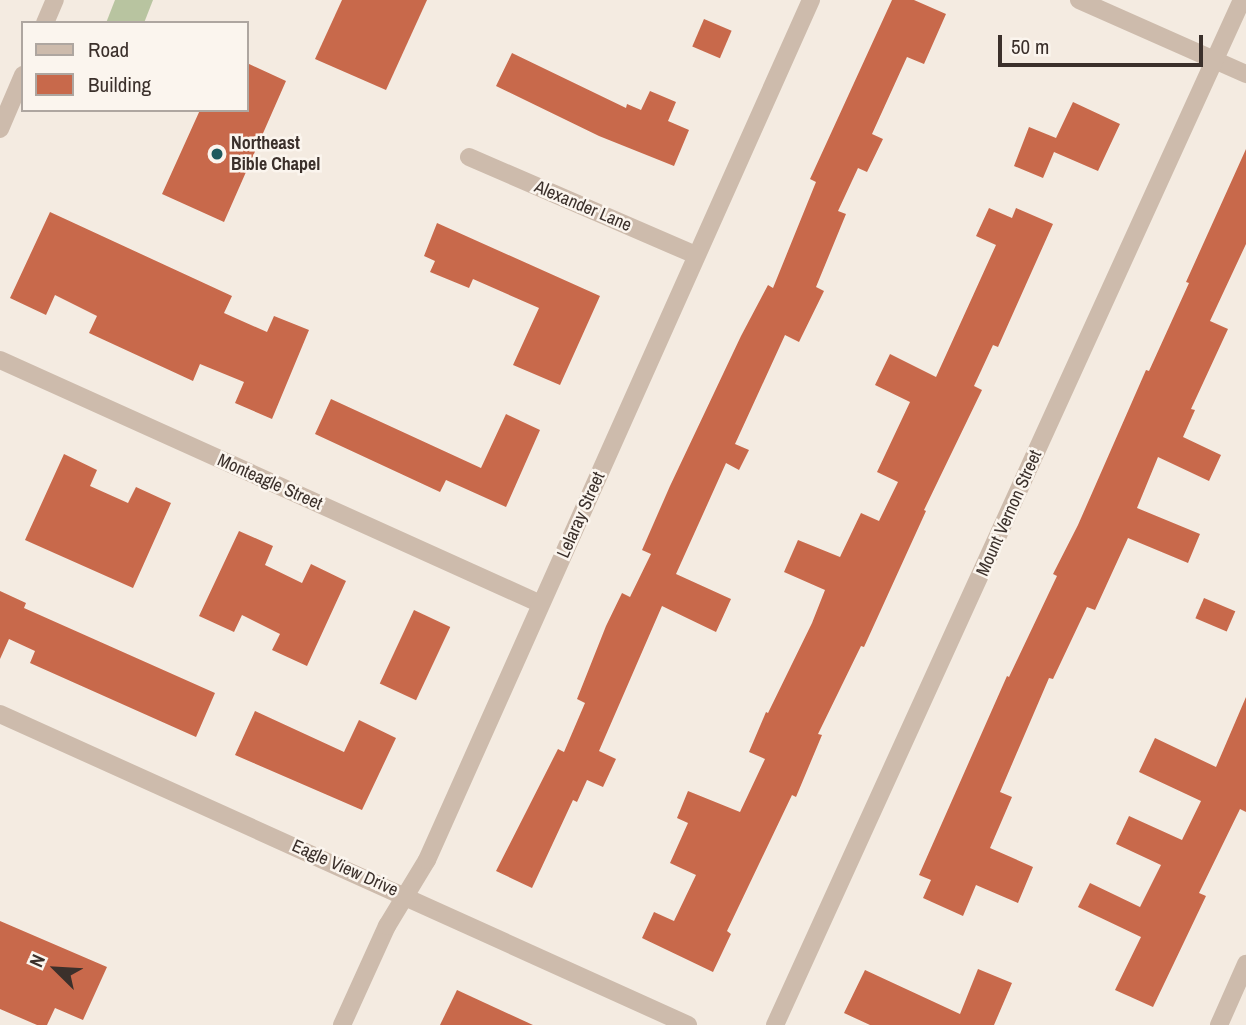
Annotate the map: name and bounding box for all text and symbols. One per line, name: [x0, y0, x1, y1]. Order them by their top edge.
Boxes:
legend: [21, 21, 248, 112]
scale bar: [1001, 21, 1206, 65]
text: 50 m: [1011, 32, 1049, 61]
text: Road: [88, 35, 129, 64]
text: Building: [88, 70, 151, 99]
place label: Northeast Bible Chapel: [231, 133, 320, 176]
marker: Northeast Bible Chapel: [209, 146, 225, 162]
street label: Alexander Lane: [531, 176, 635, 236]
street label: Mount Vernon Street: [972, 447, 1046, 579]
street label: Monteagle Street: [214, 449, 326, 515]
street label: Lelaray Street: [552, 469, 610, 561]
street label: Eagle View Drive: [289, 835, 401, 901]
north arrow: [21, 934, 91, 1004]
text: N: [23, 950, 51, 971]

